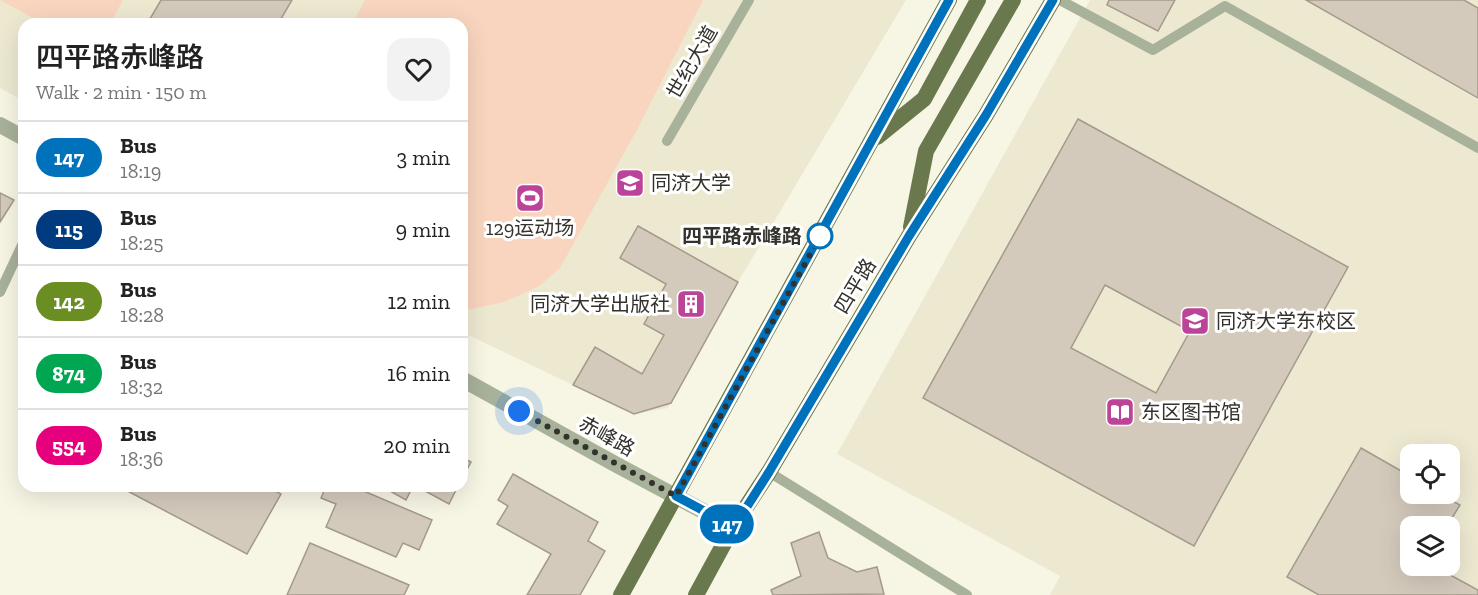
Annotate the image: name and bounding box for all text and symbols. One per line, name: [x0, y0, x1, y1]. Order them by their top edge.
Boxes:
street label: 世纪大道: [662, 21, 722, 103]
button: heart: [387, 38, 450, 101]
text: 四平路赤峰路: [36, 41, 204, 74]
text: Walk · 2 min · 150 m: [36, 80, 207, 104]
text: Bus: [120, 132, 157, 159]
text: 3 min: [396, 144, 450, 171]
text: 147: [54, 145, 84, 170]
text: 18:19: [120, 159, 161, 183]
school or university icon: 同济大学: [614, 167, 646, 199]
place label: 同济大学: [651, 171, 731, 195]
sports icon: 129运动场: [514, 182, 546, 214]
text: Bus: [120, 204, 157, 231]
text: 9 min: [396, 216, 450, 243]
place label: 129运动场: [486, 216, 574, 240]
text: 115: [55, 217, 83, 242]
marker: 四平路赤峰路: [807, 223, 833, 249]
place label: 四平路赤峰路: [682, 224, 802, 248]
text: 18:25: [120, 231, 163, 255]
street label: 四平路: [829, 254, 881, 318]
text: Bus: [120, 276, 157, 303]
text: 12 min: [387, 288, 450, 315]
building icon: 同济大学出版社: [675, 288, 707, 320]
text: 142: [53, 289, 85, 314]
place label: 同济大学出版社: [530, 292, 670, 316]
text: 18:28: [120, 303, 164, 327]
school or university icon: 同济大学东校区: [1179, 305, 1211, 337]
place label: 同济大学东校区: [1216, 309, 1356, 333]
text: Bus: [120, 348, 157, 375]
text: 16 min: [387, 360, 450, 387]
text: 874: [52, 361, 86, 386]
text: 18:32: [120, 375, 163, 399]
your location: [504, 396, 534, 426]
library icon: 东区图书馆: [1104, 396, 1136, 428]
place label: 东区图书馆: [1141, 400, 1241, 424]
street label: 赤峰路: [575, 411, 639, 461]
text: Bus: [120, 420, 157, 447]
text: 20 min: [383, 432, 450, 459]
text: 554: [52, 433, 86, 458]
map controls: [1400, 444, 1460, 576]
button: locate: [1400, 444, 1460, 504]
text: 18:36: [120, 447, 163, 471]
line badge: 147: [692, 504, 762, 544]
text: 147: [712, 512, 742, 537]
button: layers: [1400, 516, 1460, 576]

